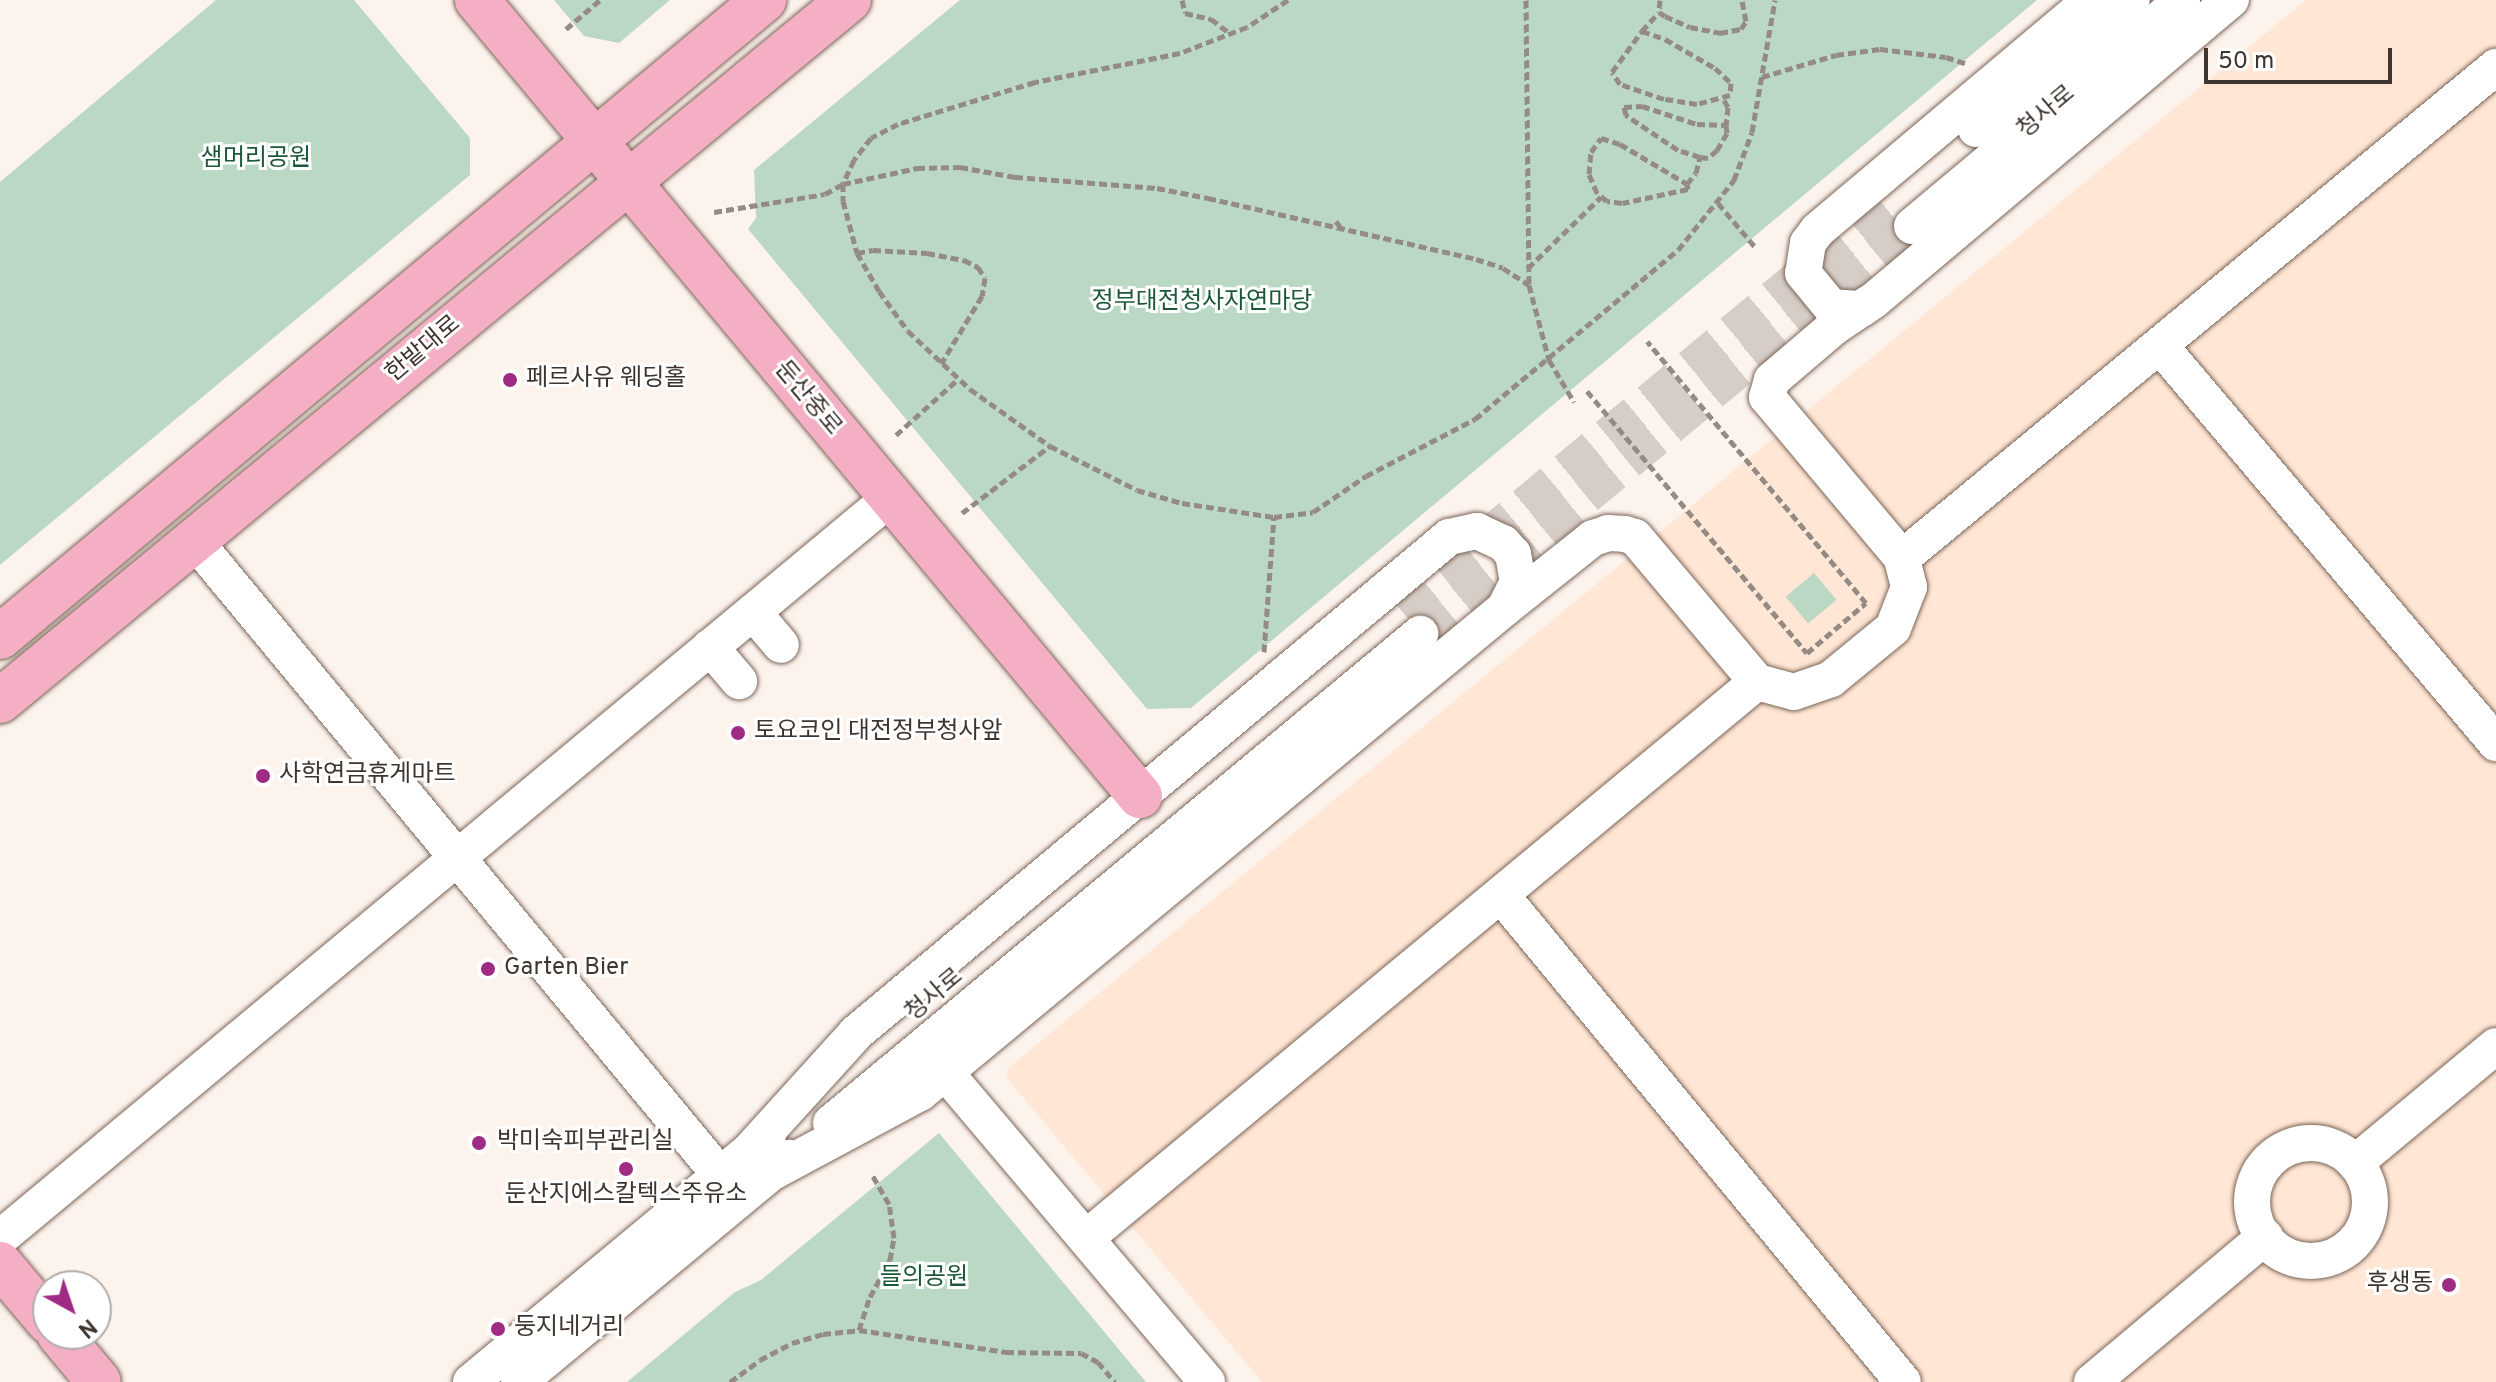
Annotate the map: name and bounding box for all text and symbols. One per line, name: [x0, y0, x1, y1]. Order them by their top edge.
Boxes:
scale bar: [2208, 32, 2396, 82]
text: 50 m: [2218, 47, 2274, 77]
street label: 청사로: [2012, 81, 2082, 145]
park label: 샘머리공원: [201, 146, 311, 174]
park label: 정부대전청사자연마당: [1092, 289, 1312, 317]
street label: 한밭대로: [381, 311, 467, 389]
street label: 둔산중로: [768, 356, 846, 442]
place label: 페르사유 웨딩홀: [526, 366, 686, 394]
marker: 페르사유 웨딩홀: [501, 371, 519, 389]
place label: 토요코인 대전정부청사앞: [754, 719, 1003, 747]
marker: 토요코인 대전정부청사앞: [729, 724, 747, 742]
place label: 사학연금휴게마트: [279, 762, 456, 790]
marker: 사학연금휴게마트: [254, 767, 272, 785]
place label: Garten Bier: [504, 955, 629, 983]
marker: Garten Bier: [479, 960, 497, 978]
street label: 청사로: [900, 964, 970, 1028]
place label: 박미숙피부관리실: [497, 1129, 674, 1157]
marker: 박미숙피부관리실: [468, 1132, 490, 1154]
marker: 둔산지에스칼텍스주유소: [617, 1160, 635, 1178]
place label: 둔산지에스칼텍스주유소: [505, 1182, 747, 1210]
park label: 들의공원: [880, 1265, 968, 1293]
north arrow: [32, 1270, 112, 1350]
place label: 후생동: [2367, 1271, 2433, 1299]
marker: 후생동: [2440, 1276, 2458, 1294]
text: N: [72, 1312, 101, 1343]
place label: 둥지네거리: [514, 1315, 624, 1343]
marker: 둥지네거리: [489, 1320, 507, 1338]

